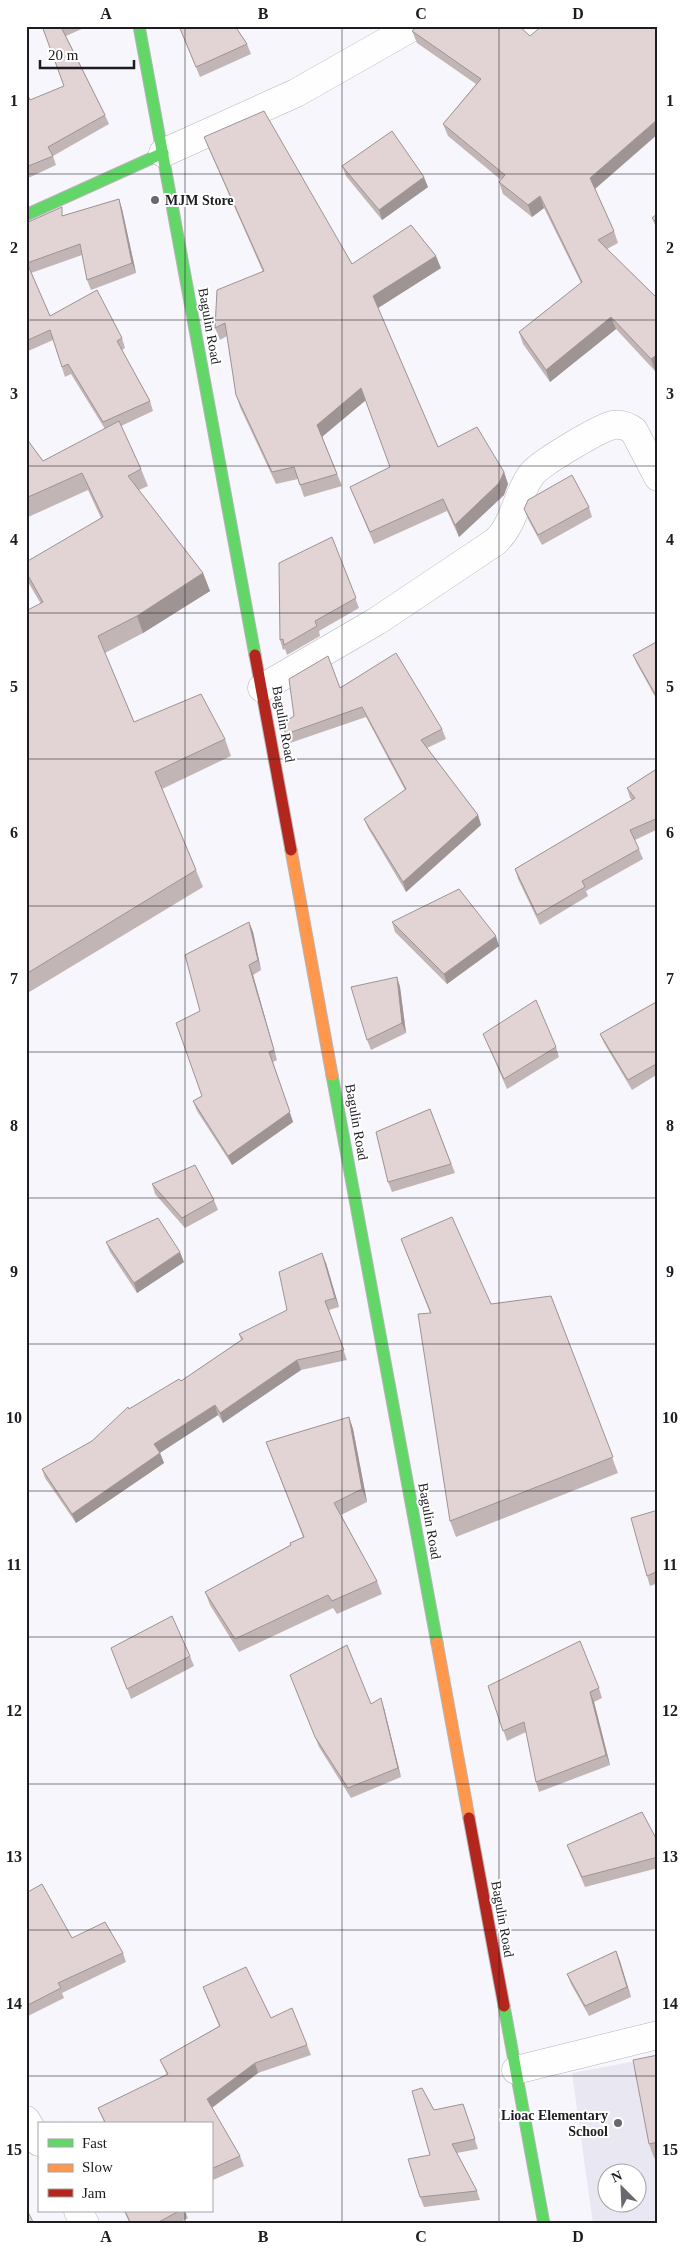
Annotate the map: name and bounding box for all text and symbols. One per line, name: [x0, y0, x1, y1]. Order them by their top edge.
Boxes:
text: A: [100, 5, 112, 22]
text: B: [258, 5, 269, 22]
text: C: [415, 5, 427, 22]
text: D: [572, 5, 584, 22]
scale bar: [40, 38, 134, 70]
text: 20 m: [48, 47, 79, 63]
text: 1: [10, 92, 18, 109]
text: 1: [666, 92, 674, 109]
place label: MJM Store: [165, 193, 234, 208]
marker: MJM Store: [149, 194, 161, 206]
text: 2: [10, 239, 18, 256]
text: 2: [666, 239, 674, 256]
street label: Bagulin Road: [195, 287, 224, 365]
text: 3: [10, 385, 18, 402]
text: 3: [666, 385, 674, 402]
text: 4: [10, 531, 18, 548]
text: 4: [666, 531, 674, 548]
text: 5: [10, 678, 18, 695]
text: 5: [666, 678, 674, 695]
street label: Bagulin Road: [269, 685, 298, 763]
text: 6: [10, 824, 18, 841]
text: 6: [666, 824, 674, 841]
text: 7: [10, 970, 18, 987]
text: 7: [666, 970, 674, 987]
street label: Bagulin Road: [342, 1083, 371, 1161]
text: 8: [10, 1117, 18, 1134]
text: 8: [666, 1117, 674, 1134]
text: 9: [10, 1263, 18, 1280]
text: 9: [666, 1263, 674, 1280]
text: 10: [6, 1409, 22, 1426]
text: 10: [662, 1409, 678, 1426]
street label: Bagulin Road: [415, 1482, 444, 1560]
text: 11: [6, 1556, 22, 1573]
text: 11: [662, 1556, 678, 1573]
text: 12: [6, 1702, 22, 1719]
text: 12: [662, 1702, 678, 1719]
text: 13: [6, 1848, 22, 1865]
text: 13: [662, 1848, 678, 1865]
street label: Bagulin Road: [488, 1880, 517, 1958]
text: 14: [6, 1995, 22, 2012]
text: 14: [662, 1995, 678, 2012]
place label: Lioac Elementary School: [501, 2108, 608, 2139]
marker: Lioac Elementary School: [612, 2117, 624, 2129]
legend: [38, 2122, 212, 2212]
text: Fast: [82, 2135, 108, 2151]
text: 15: [6, 2141, 22, 2158]
text: 15: [662, 2141, 678, 2158]
text: Slow: [82, 2159, 113, 2175]
north arrow: [596, 2162, 646, 2212]
text: N: [609, 2168, 625, 2185]
text: Jam: [82, 2185, 106, 2201]
text: A: [100, 2228, 112, 2245]
text: B: [258, 2228, 269, 2245]
text: C: [415, 2228, 427, 2245]
text: D: [572, 2228, 584, 2245]

